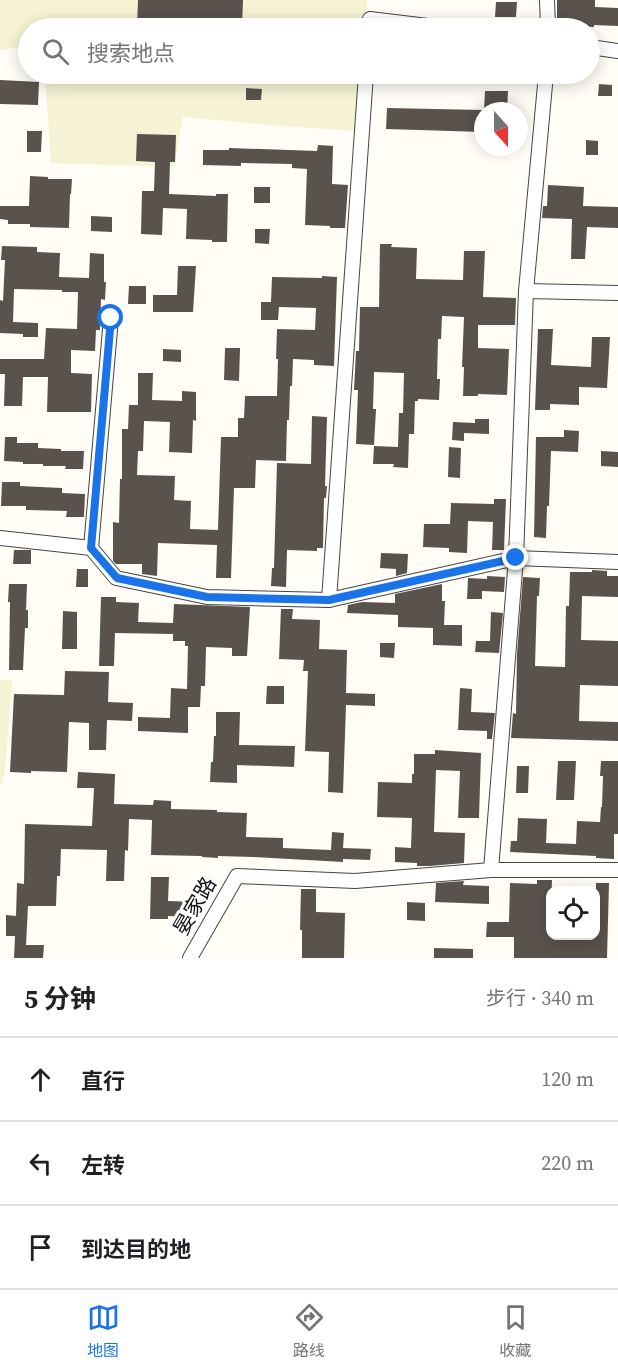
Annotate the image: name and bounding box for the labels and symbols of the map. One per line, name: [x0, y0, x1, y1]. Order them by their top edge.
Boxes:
north arrow: [474, 102, 528, 156]
route start: [97, 304, 123, 330]
route end: [502, 544, 528, 570]
street label: 晏家路: [166, 871, 223, 940]

